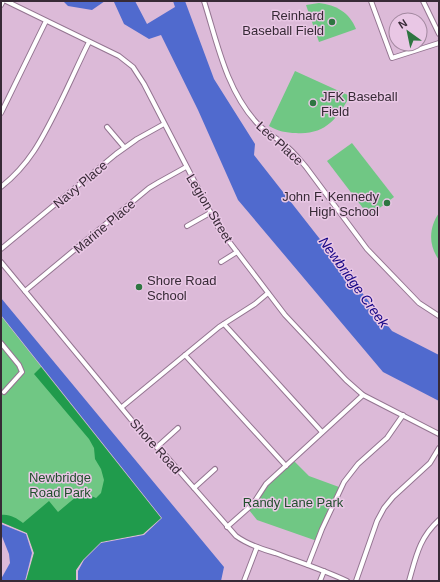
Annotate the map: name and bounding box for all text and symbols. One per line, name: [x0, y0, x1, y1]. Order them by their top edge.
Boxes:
place label: Reinhard Baseball Field: [242, 8, 324, 38]
north arrow: [388, 12, 428, 52]
text: N: [396, 16, 409, 31]
marker: Reinhard Baseball Field: [327, 17, 337, 27]
place label: JFK Baseball Field: [321, 89, 398, 119]
marker: JFK Baseball Field: [308, 98, 318, 108]
street label: Lee Place: [253, 118, 306, 168]
street label: Navy Place: [50, 158, 110, 211]
street label: Legion Street: [183, 171, 236, 246]
place label: John F. Kennedy High School: [282, 189, 379, 219]
street label: Marine Place: [70, 196, 138, 257]
marker: John F. Kennedy High School: [382, 198, 392, 208]
water label: Newbridge Creek: [316, 234, 393, 331]
place label: Shore Road School: [147, 273, 216, 303]
marker: Shore Road School: [134, 282, 144, 292]
street label: Shore Road: [127, 416, 184, 477]
park label: Newbridge Road Park: [29, 470, 91, 500]
park label: Randy Lane Park: [243, 495, 344, 510]

